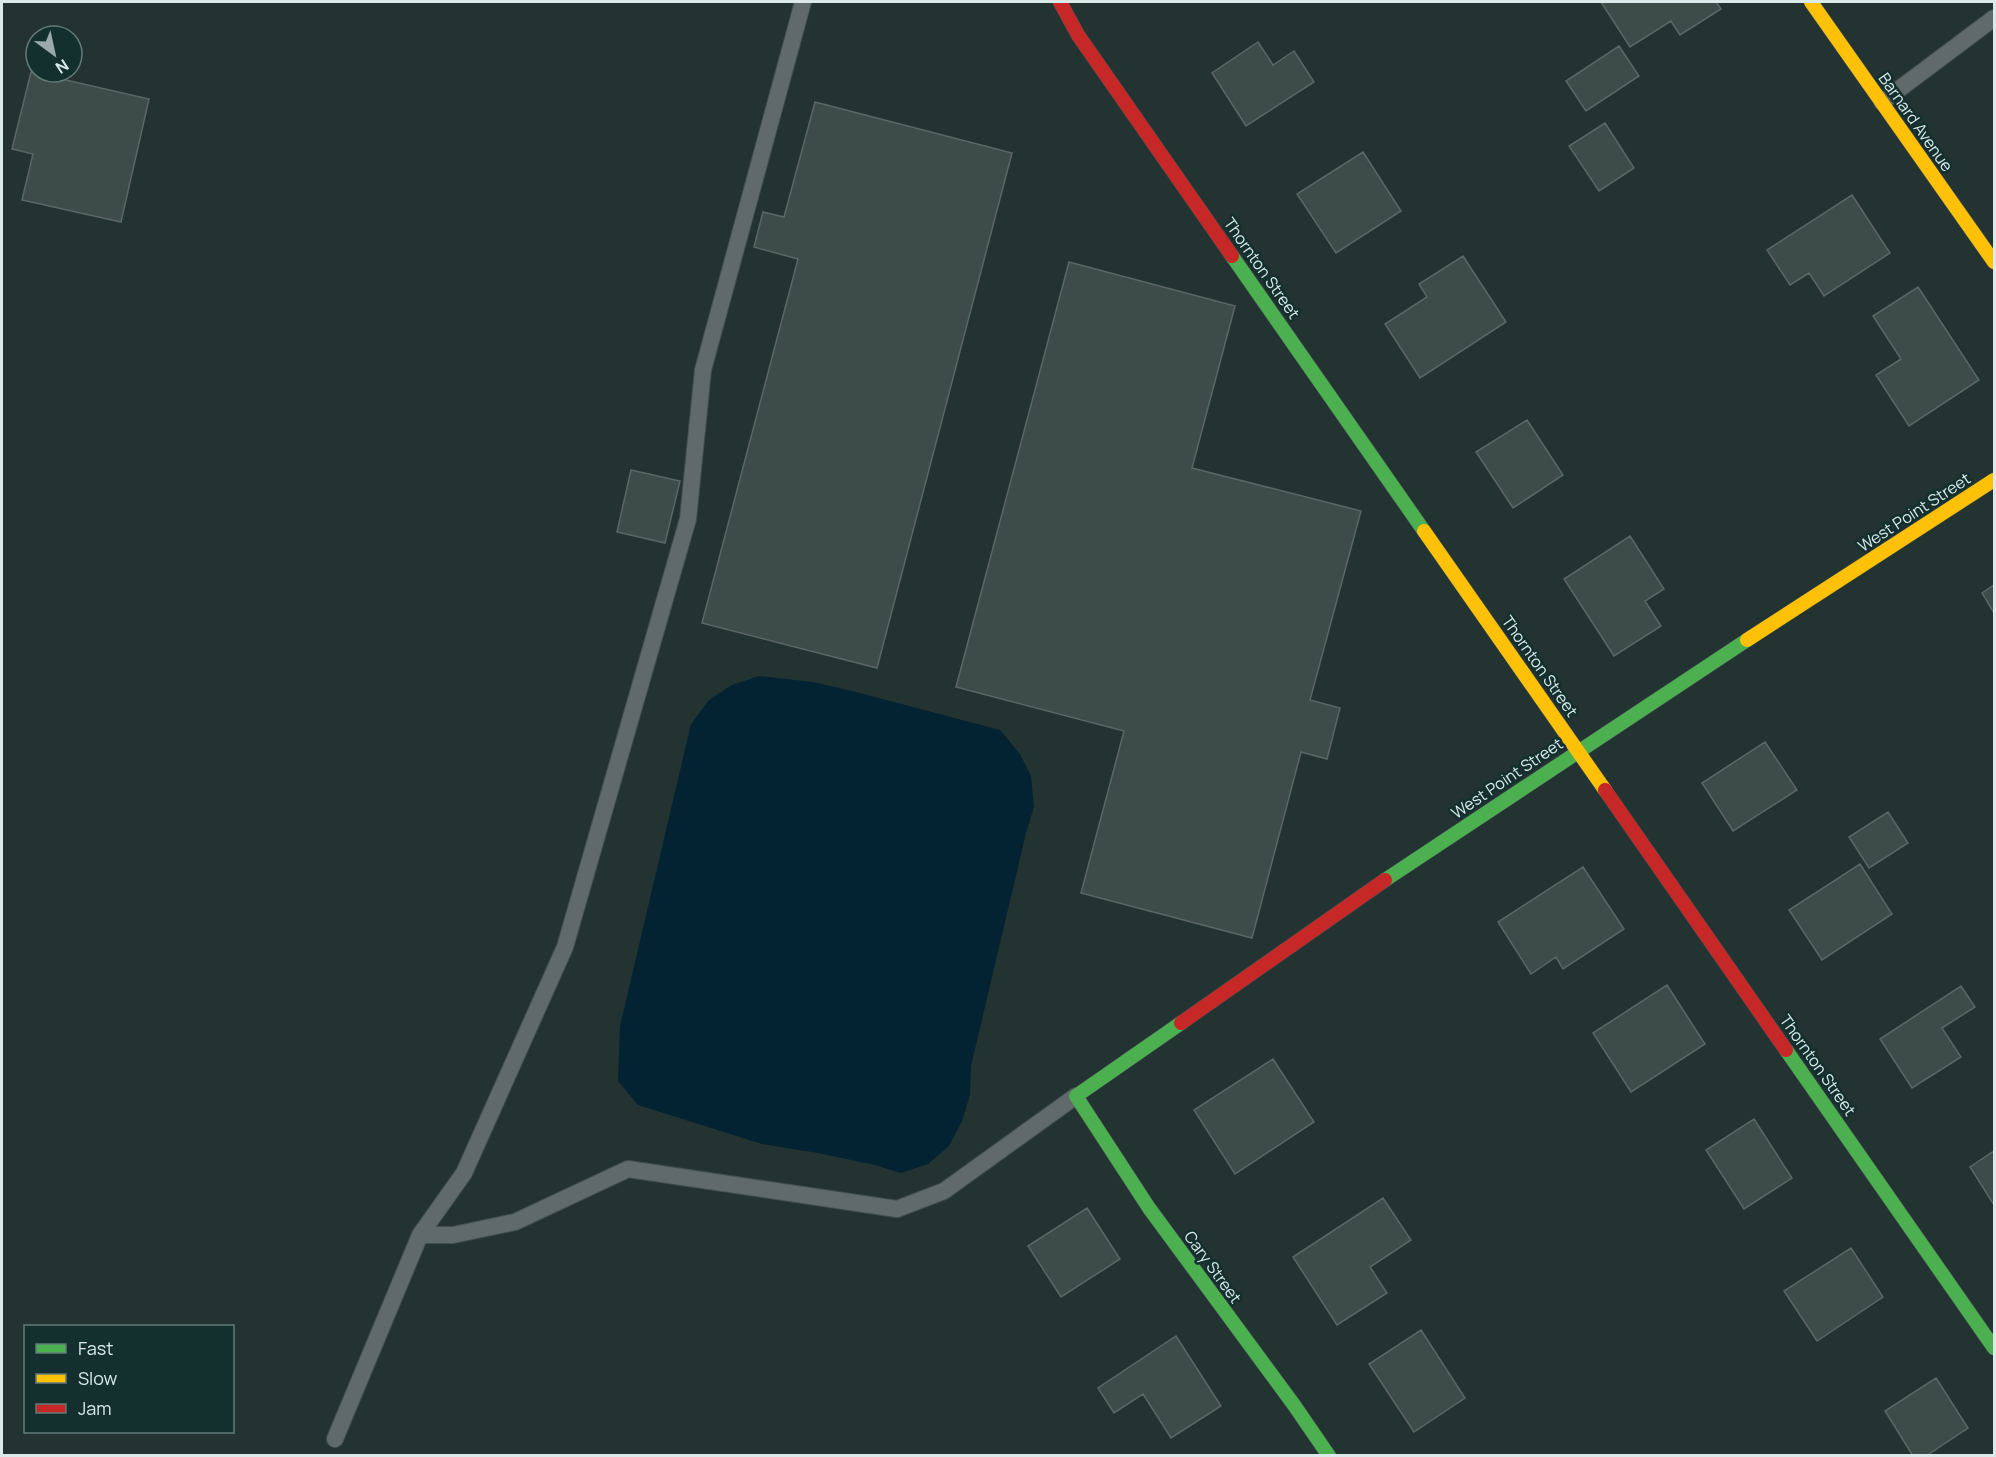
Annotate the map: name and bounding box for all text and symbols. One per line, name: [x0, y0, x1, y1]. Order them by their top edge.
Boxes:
north arrow: [24, 24, 84, 84]
text: N: [51, 54, 73, 79]
street label: Barnard Avenue: [1874, 68, 1958, 176]
street label: Thornton Street: [1219, 213, 1305, 323]
street label: West Point Street: [1853, 467, 1975, 557]
street label: Thornton Street: [1497, 611, 1583, 721]
street label: West Point Street: [1447, 732, 1567, 824]
street label: Thornton Street: [1775, 1010, 1861, 1120]
street label: Cary Street: [1179, 1226, 1247, 1308]
legend: [24, 1325, 234, 1433]
text: Fast: [78, 1336, 113, 1360]
text: Slow: [78, 1366, 118, 1390]
text: Jam: [78, 1396, 112, 1420]

